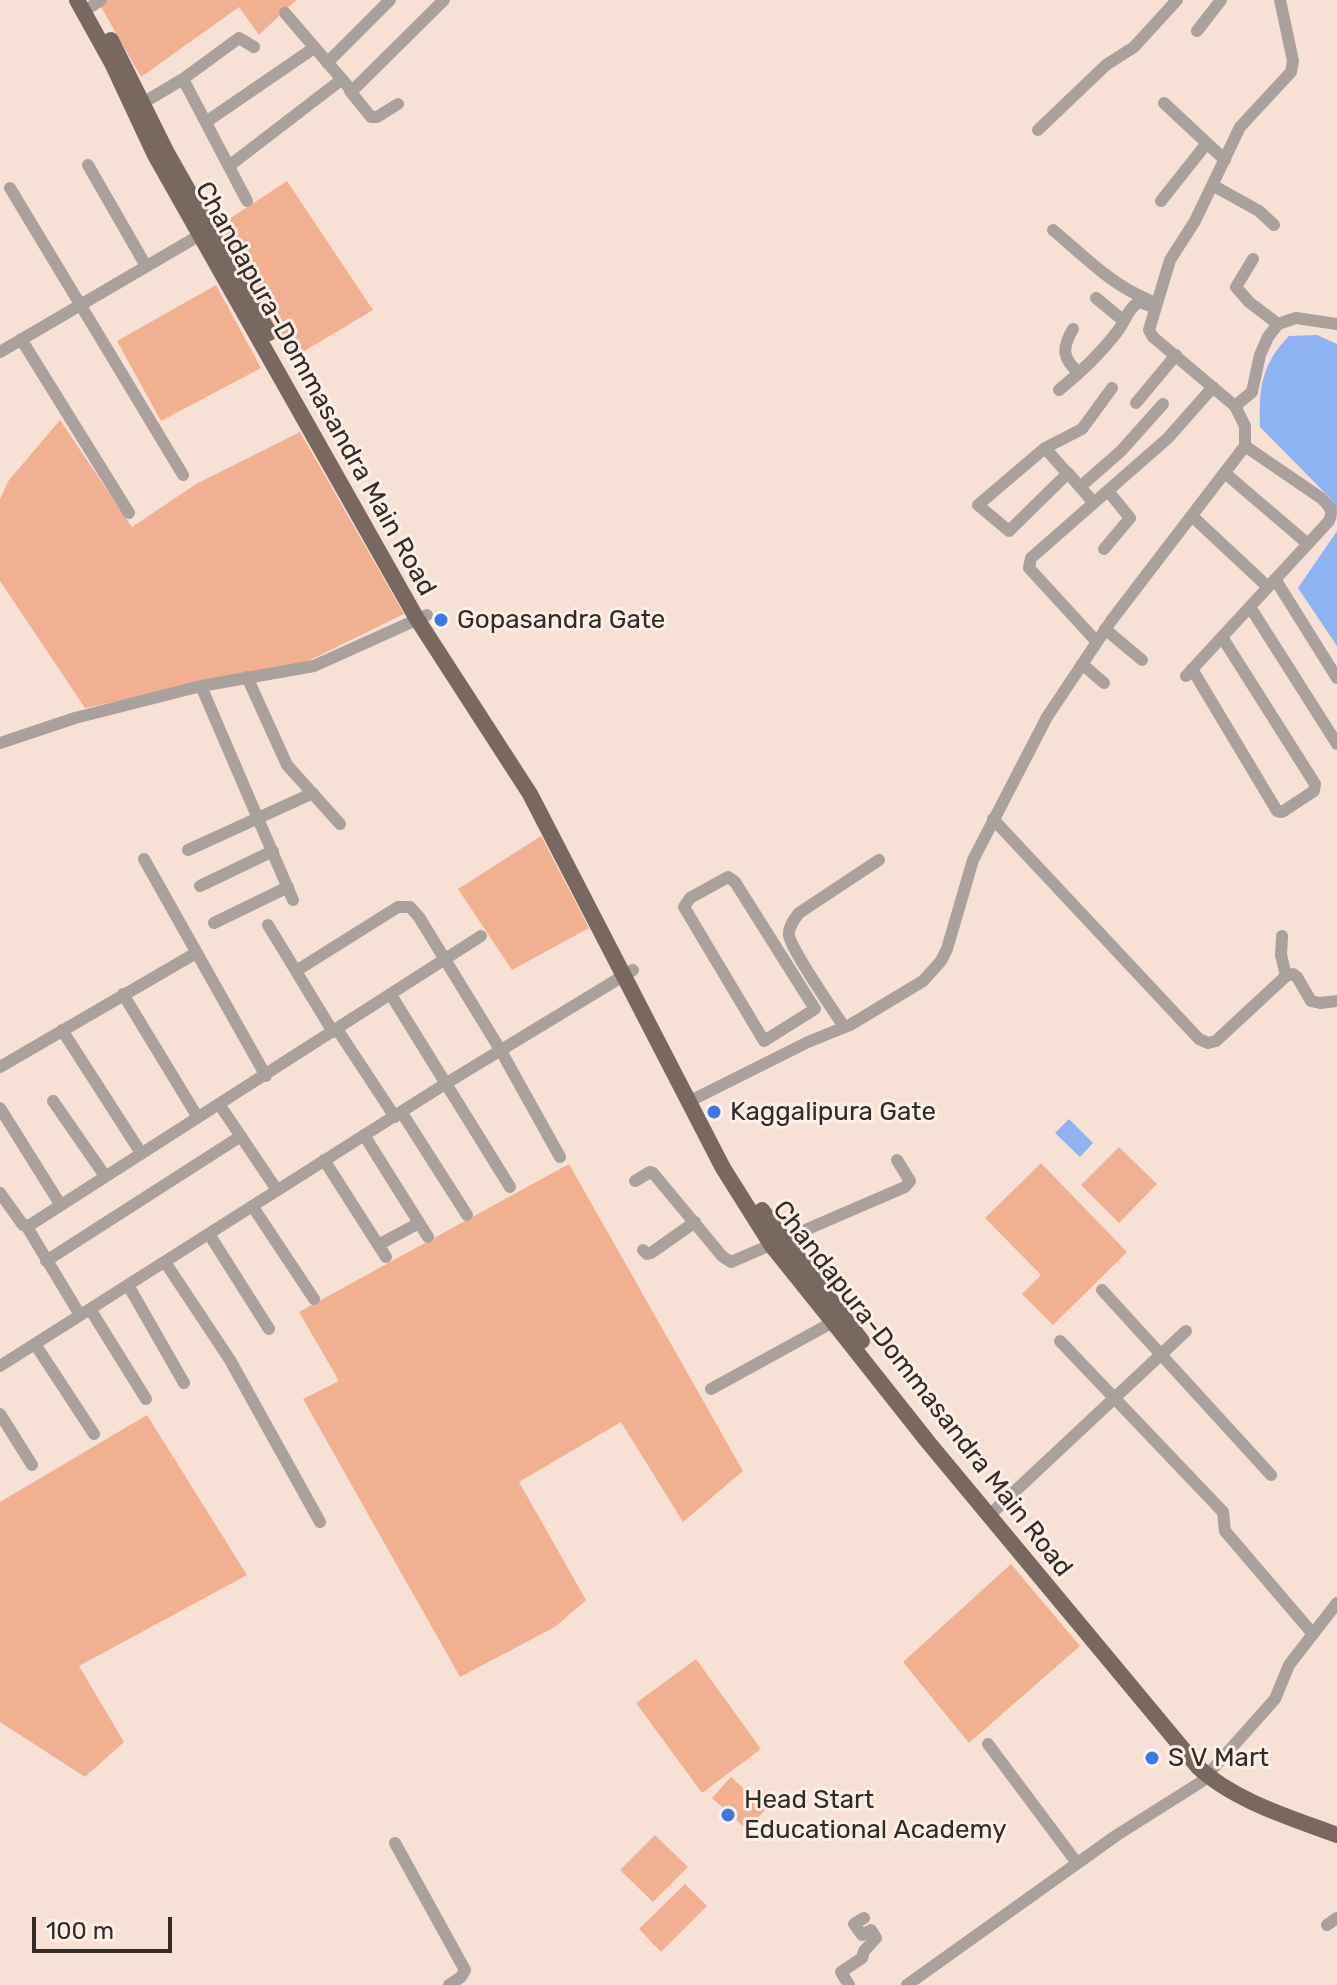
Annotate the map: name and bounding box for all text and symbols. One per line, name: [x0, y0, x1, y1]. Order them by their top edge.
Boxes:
street label: Chandapura-Dommasandra Main Road: [188, 177, 442, 601]
place label: Gopasandra Gate: [457, 604, 665, 636]
marker: Gopasandra Gate: [432, 611, 450, 629]
place label: Kaggalipura Gate: [730, 1096, 936, 1128]
marker: Kaggalipura Gate: [705, 1103, 723, 1121]
street label: Chandapura-Dommasandra Main Road: [766, 1195, 1078, 1583]
place label: S V Mart: [1168, 1742, 1269, 1774]
marker: S V Mart: [1143, 1749, 1161, 1767]
place label: Head Start Educational Academy: [744, 1784, 1007, 1846]
marker: Head Start Educational Academy: [719, 1806, 737, 1824]
scale bar: [36, 1901, 176, 1951]
text: 100 m: [46, 1917, 114, 1945]

